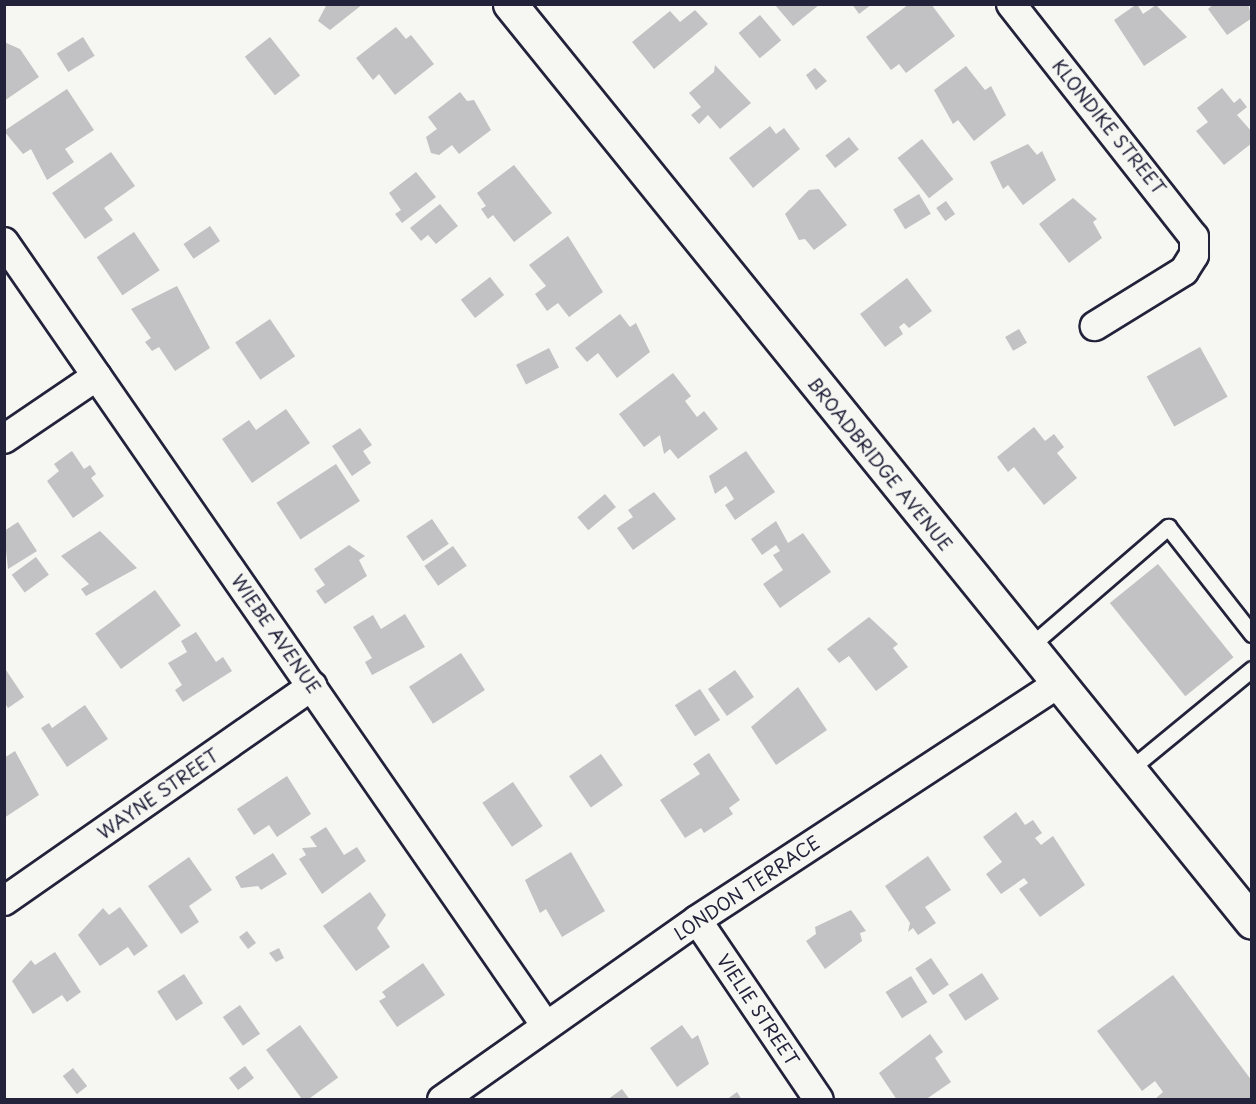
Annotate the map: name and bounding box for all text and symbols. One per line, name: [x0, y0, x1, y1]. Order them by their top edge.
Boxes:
street label: KLONDIKE STREET: [1047, 55, 1171, 199]
street label: BROADBRIDGE AVENUE: [803, 373, 957, 555]
street label: WIEBE AVENUE: [227, 571, 325, 697]
street label: WAYNE STREET: [92, 744, 224, 844]
street label: LONDON TERRACE: [670, 831, 824, 945]
street label: VIELIE STREET: [712, 949, 804, 1071]

